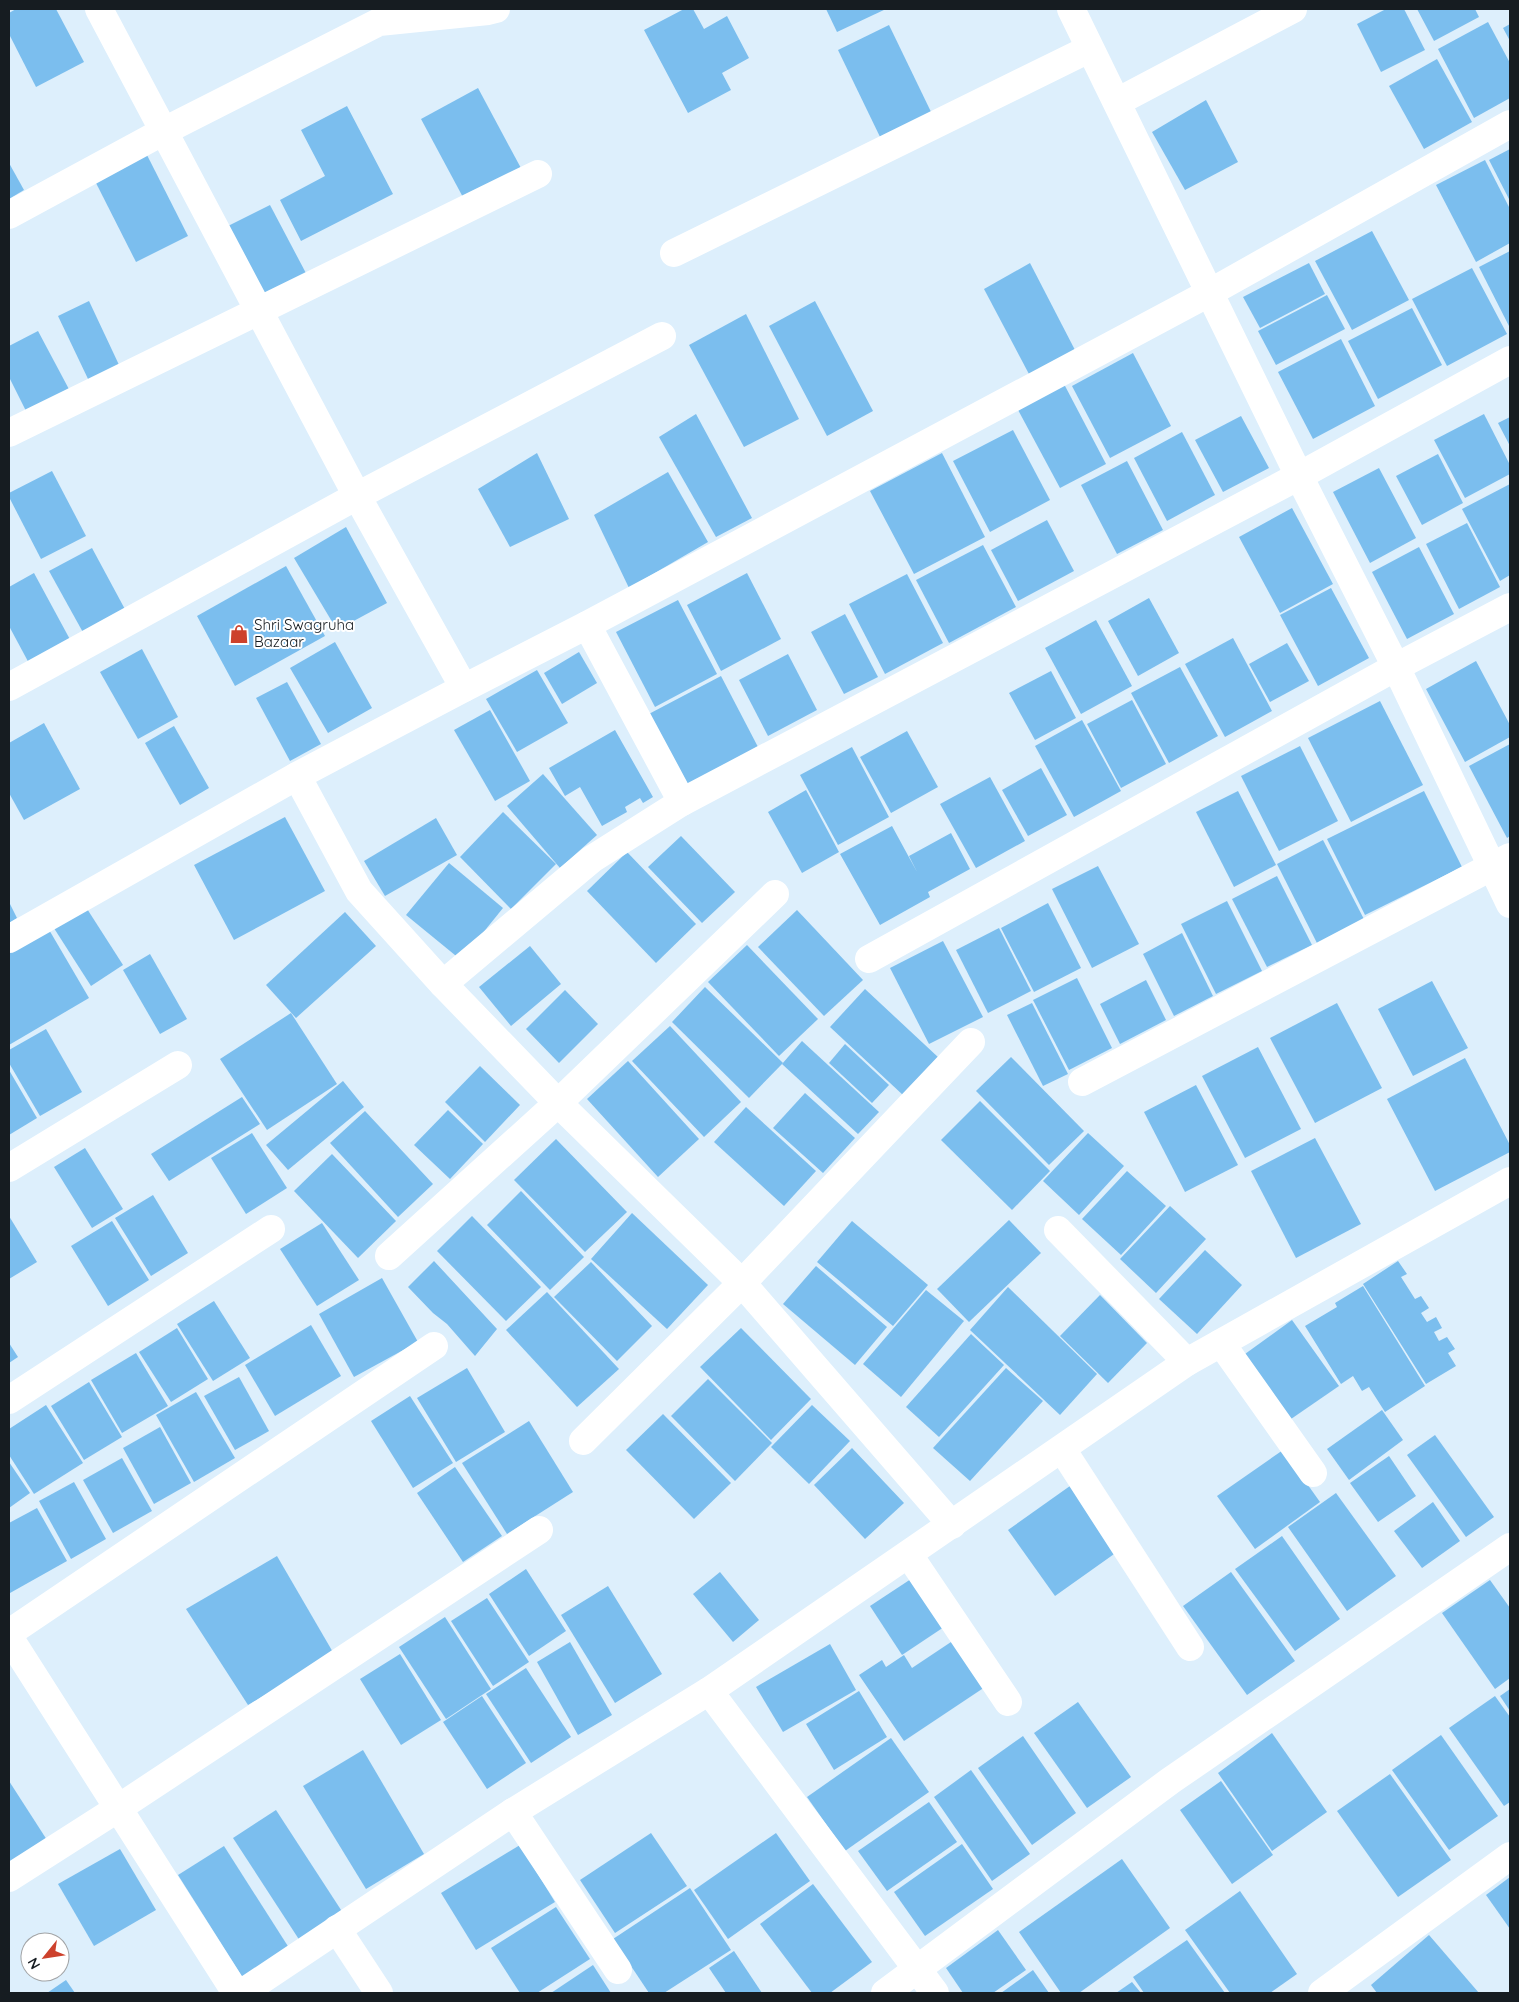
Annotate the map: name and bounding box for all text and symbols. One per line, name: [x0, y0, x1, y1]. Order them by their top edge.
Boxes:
place label: Shri Swagruha Bazaar: [254, 615, 354, 651]
shop icon: Shri Swagruha Bazaar: [228, 623, 250, 645]
north arrow: [20, 1932, 70, 1982]
text: N: [23, 1955, 44, 1972]

